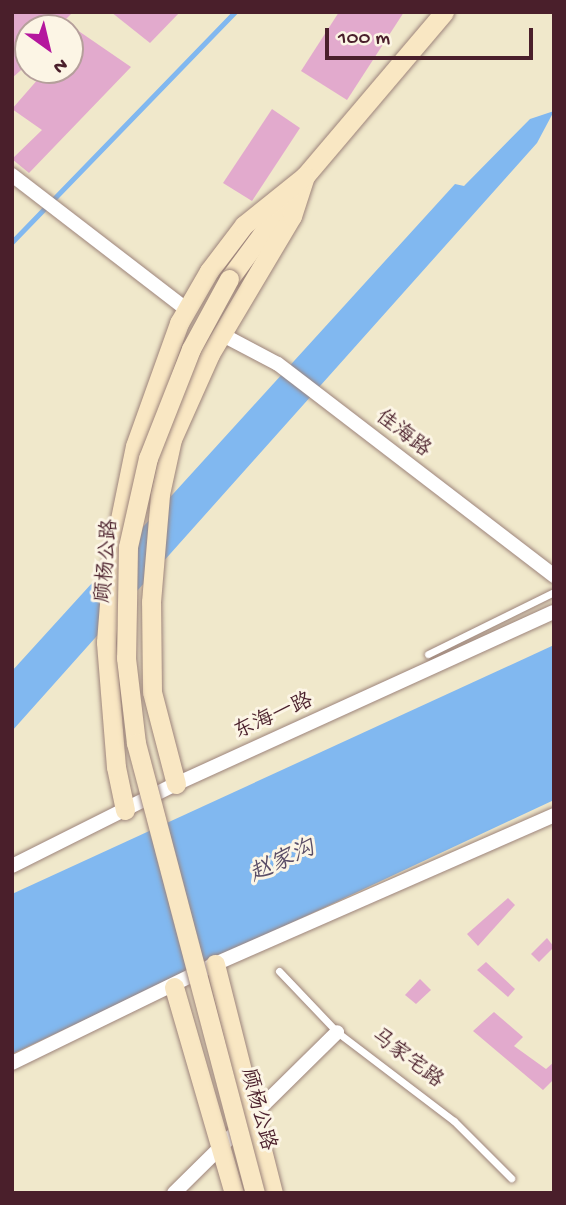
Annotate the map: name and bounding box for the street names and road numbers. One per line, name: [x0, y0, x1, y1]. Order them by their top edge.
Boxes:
street label: 佳海路: [369, 406, 435, 464]
street label: 顾杨公路: [93, 518, 125, 604]
street label: 东海一路: [231, 689, 317, 747]
street label: 马家宅路: [365, 1025, 447, 1095]
street label: 顾杨公路: [233, 1066, 279, 1154]

